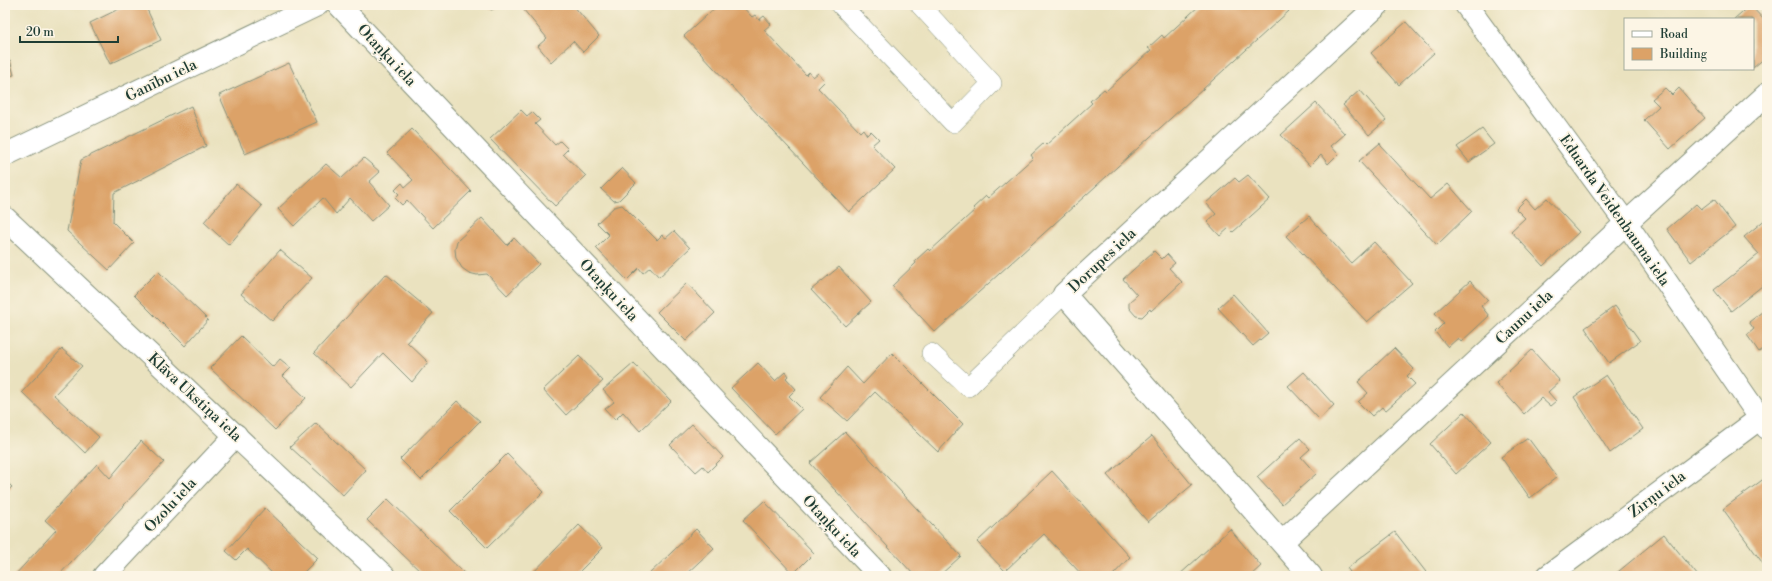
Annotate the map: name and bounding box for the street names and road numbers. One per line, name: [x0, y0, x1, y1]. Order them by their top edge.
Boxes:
street label: Otaņķu iela: [353, 20, 421, 91]
street label: Ganību iela: [122, 55, 200, 106]
street label: Eduarda Veidenbauma iela: [1555, 131, 1674, 290]
street label: Dorupes iela: [1064, 224, 1141, 297]
street label: Otaņķu iela: [575, 255, 643, 326]
street label: Caunu iela: [1492, 286, 1557, 349]
street label: Klāva Ukstiņa iela: [144, 349, 246, 446]
street label: Zirņu iela: [1625, 467, 1690, 522]
street label: Ozolu iela: [140, 474, 201, 537]
street label: Otaņķu iela: [798, 491, 866, 562]

